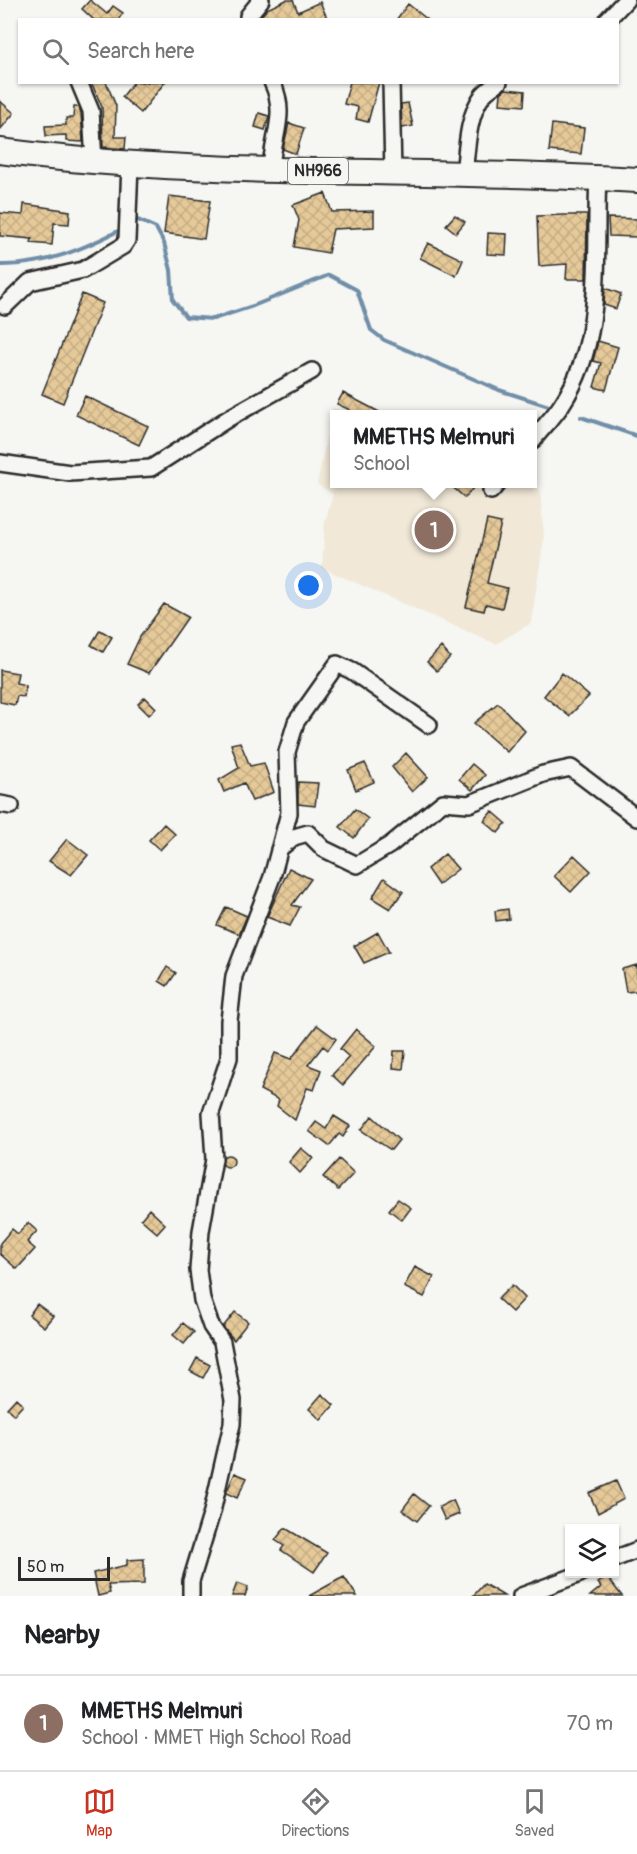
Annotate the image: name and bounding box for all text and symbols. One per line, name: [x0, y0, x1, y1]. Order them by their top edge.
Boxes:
search box: [18, 18, 619, 84]
icon: search: [39, 35, 72, 68]
text: Search here: [87, 37, 194, 65]
road number: NH966: [288, 158, 348, 184]
popup: [330, 410, 537, 488]
text: MMETHS Melmuri: [353, 423, 514, 451]
text: School: [353, 451, 410, 476]
pin: 1: [414, 508, 454, 552]
your location: [294, 571, 323, 600]
map controls: [565, 1524, 619, 1578]
button: layers: [565, 1524, 619, 1578]
scale bar: [18, 1554, 110, 1582]
text: 50 m: [27, 1557, 64, 1577]
text: Nearby: [24, 1619, 100, 1651]
text: MMETHS Melmuri: [81, 1697, 242, 1725]
text: 1: [40, 1711, 47, 1736]
text: 70 m: [567, 1711, 613, 1736]
text: School · MMET High School Road: [81, 1725, 352, 1750]
tab: Map: [83, 1785, 116, 1841]
tab: Directions: [281, 1785, 349, 1841]
tab: Saved: [515, 1785, 554, 1841]

